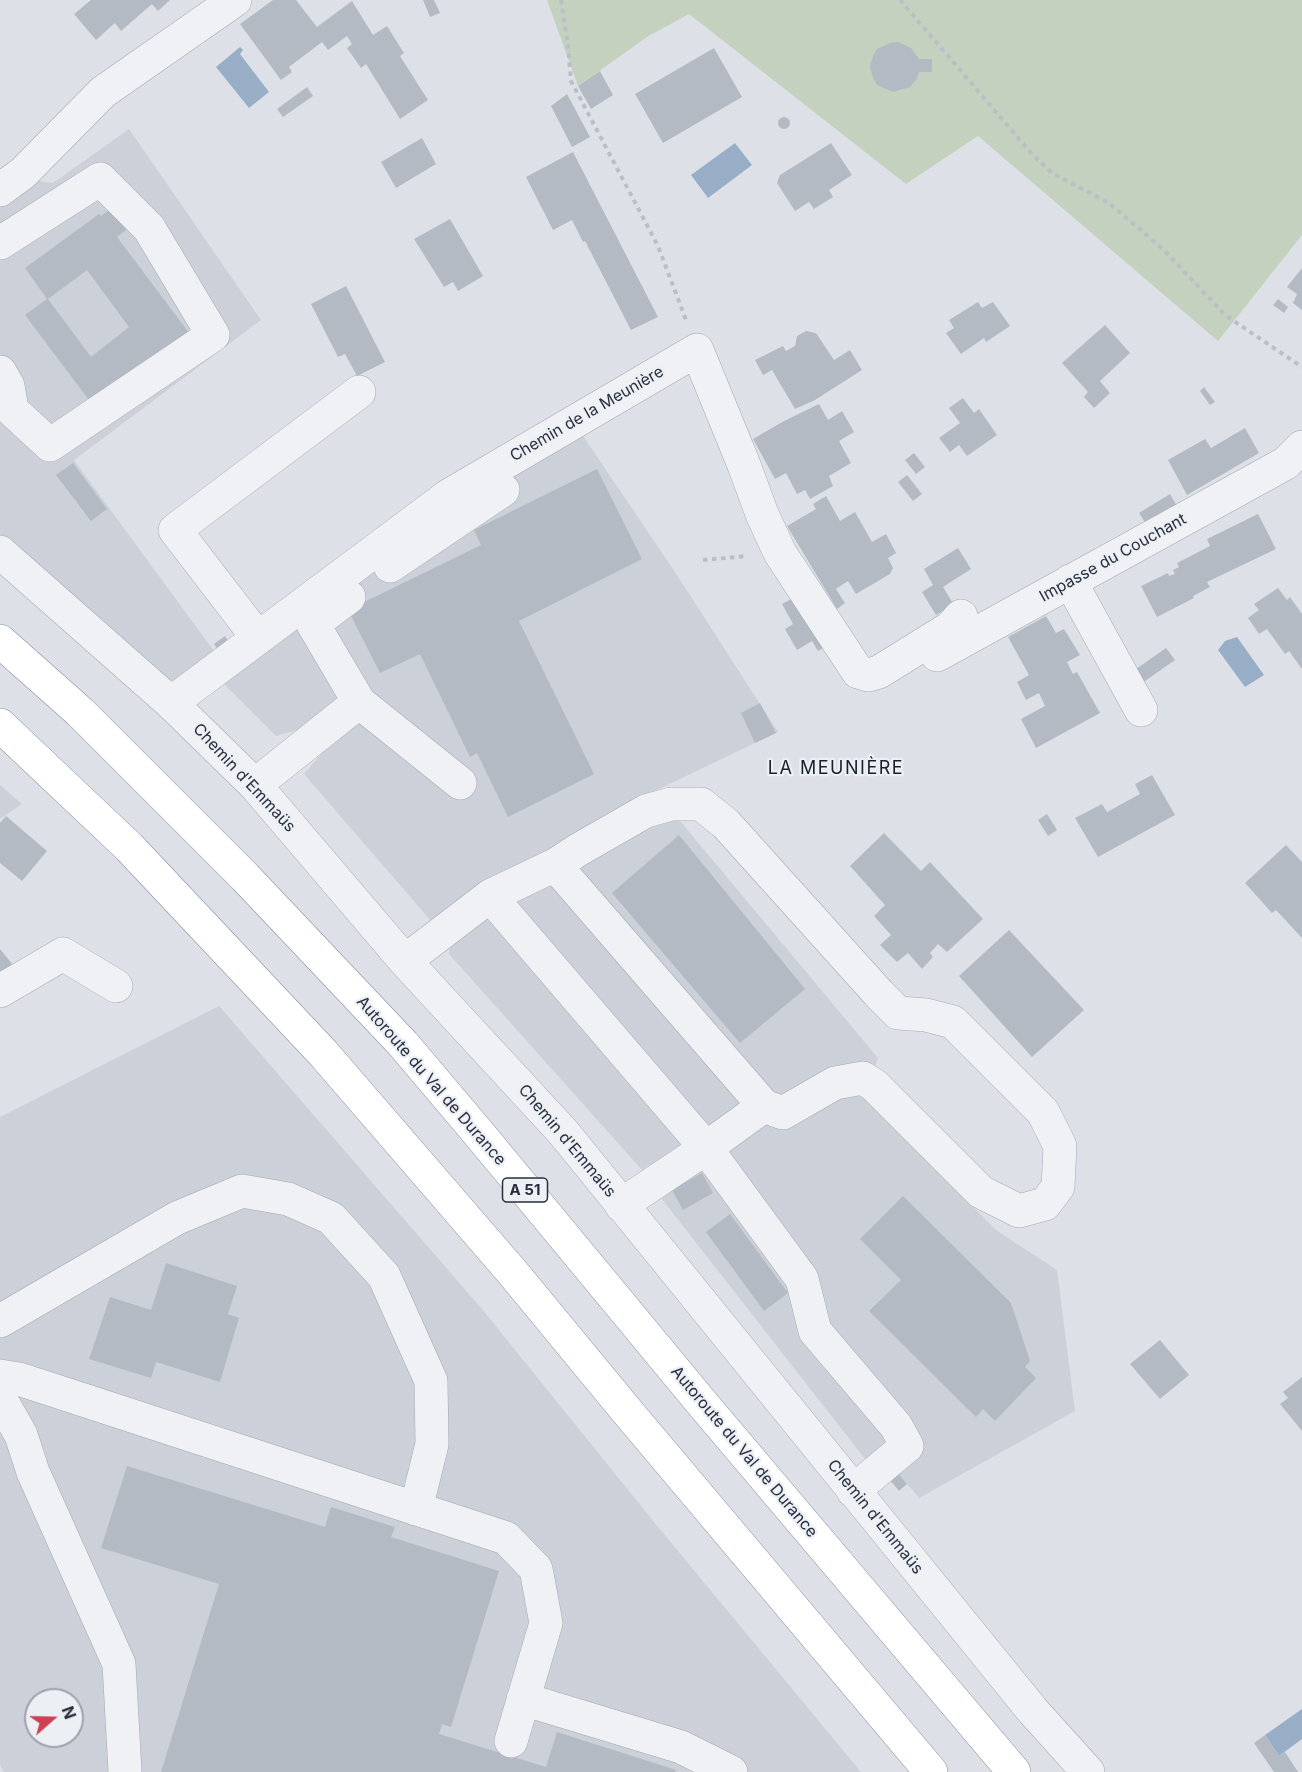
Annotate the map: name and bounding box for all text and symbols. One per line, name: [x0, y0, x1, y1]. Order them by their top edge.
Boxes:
street label: Chemin de la Meunière: [507, 362, 667, 466]
street label: Impasse du Couchant: [1036, 510, 1190, 606]
street label: Chemin d'Emmaüs: [189, 720, 299, 836]
district label: LA MEUNIÈRE: [768, 758, 904, 780]
street label: Autoroute du Val de Durance: [352, 993, 510, 1169]
street label: Chemin d'Emmaüs: [514, 1081, 620, 1201]
road number: A 51: [502, 1178, 548, 1202]
street label: Autoroute du Val de Durance: [667, 1362, 821, 1542]
street label: Chemin d'Emmaüs: [823, 1456, 927, 1578]
north arrow: [24, 1688, 84, 1748]
text: N: [58, 1703, 81, 1722]

